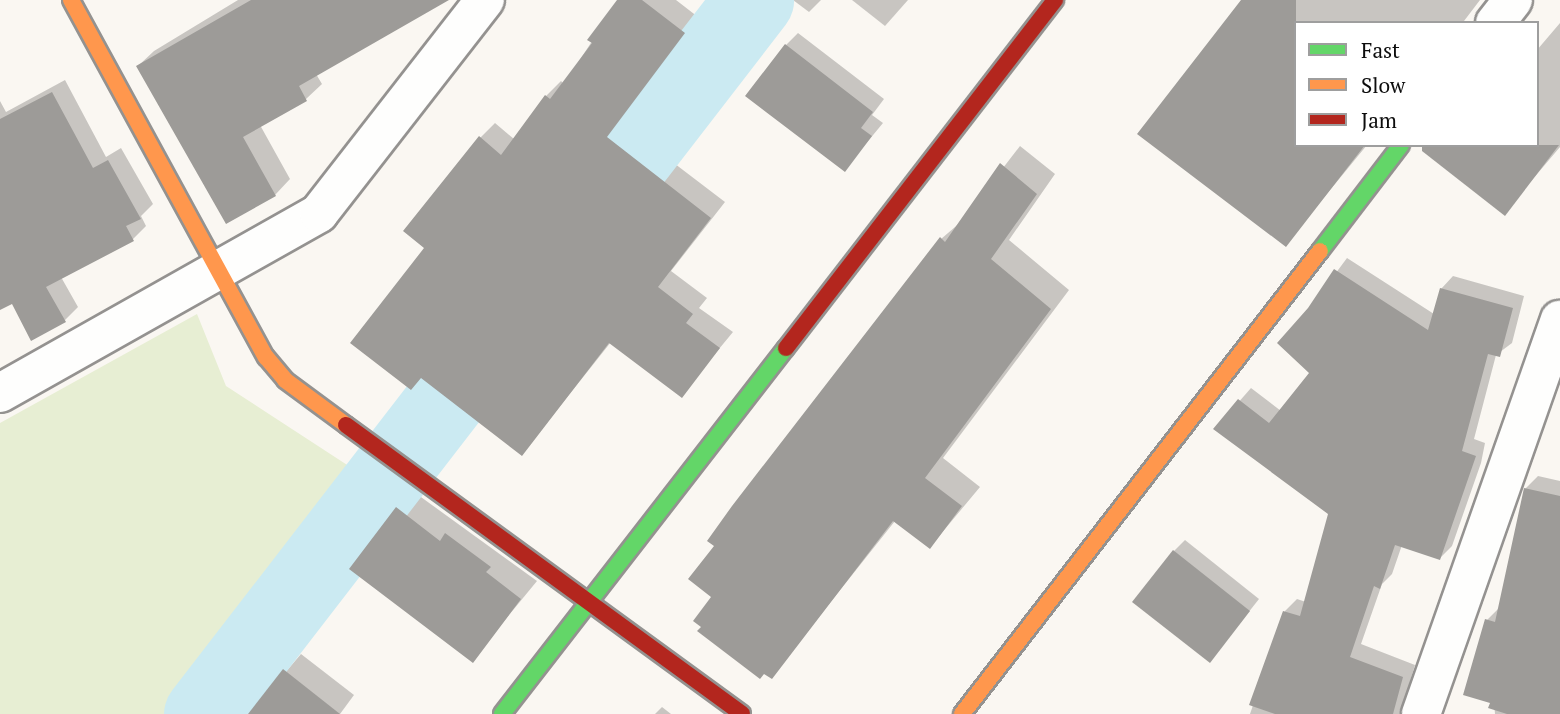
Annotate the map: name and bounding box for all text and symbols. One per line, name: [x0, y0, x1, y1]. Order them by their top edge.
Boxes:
legend: [1294, 21, 1539, 147]
text: Fast: [1361, 36, 1400, 64]
text: Slow: [1361, 71, 1405, 99]
text: Jam: [1361, 106, 1397, 134]

